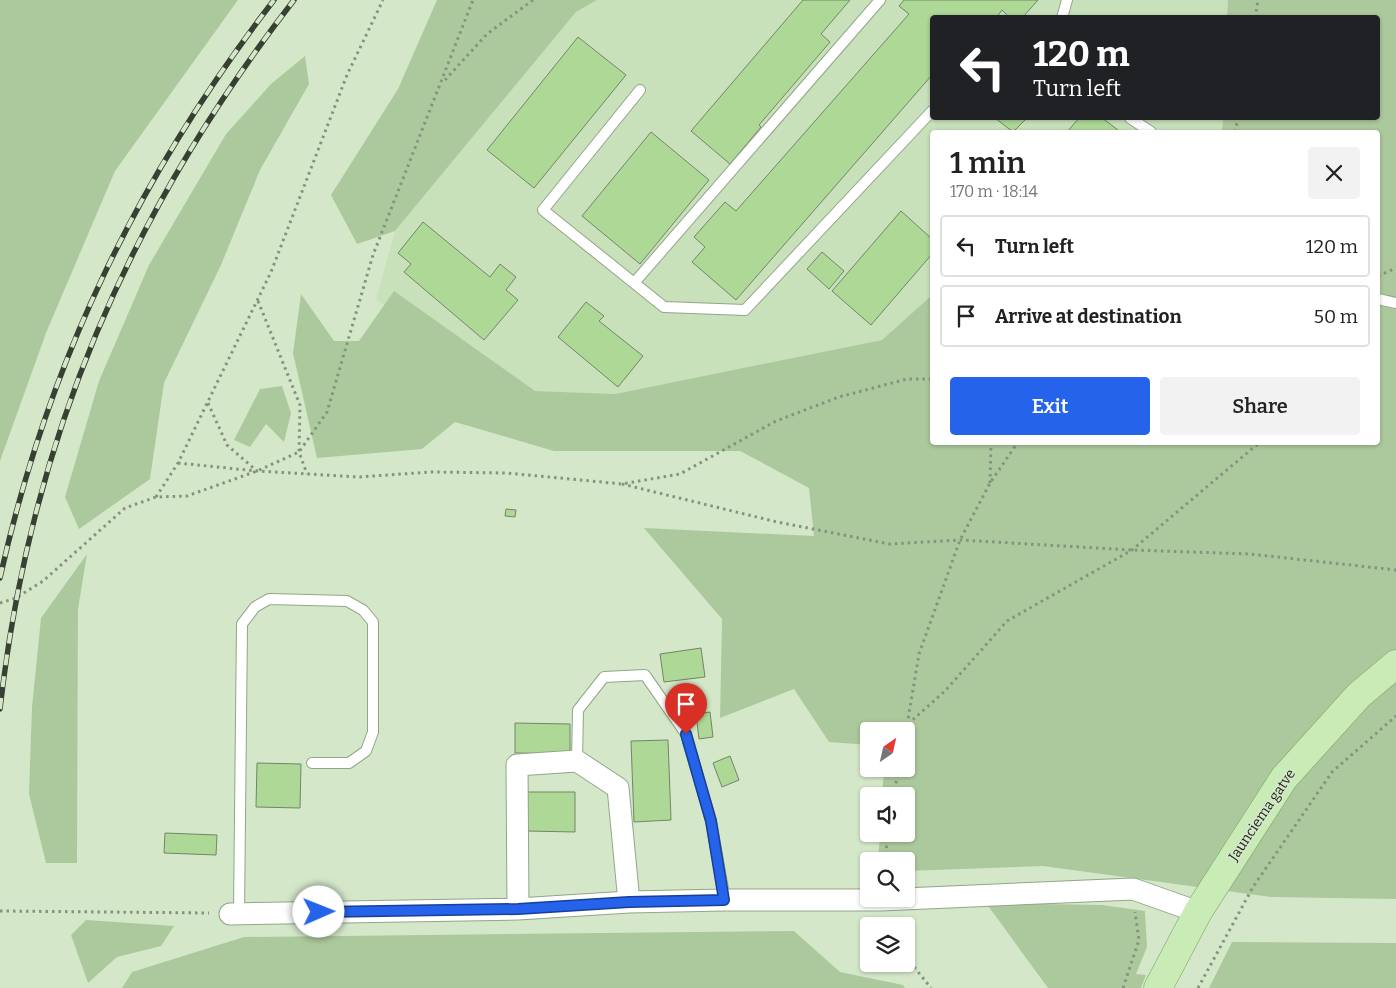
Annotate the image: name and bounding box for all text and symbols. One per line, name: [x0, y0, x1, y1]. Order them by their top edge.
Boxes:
text: 120 m: [1033, 33, 1130, 75]
icon: left: [950, 35, 1015, 100]
text: Turn left: [1033, 75, 1121, 102]
text: 1 min: [950, 145, 1025, 181]
button: close: [1308, 147, 1360, 199]
text: 170 m · 18:14: [950, 182, 1038, 201]
icon: left: [952, 232, 980, 260]
text: Turn left: [995, 235, 1074, 258]
text: 120 m: [1306, 235, 1358, 258]
icon: arrive: [952, 302, 980, 330]
text: Arrive at destination: [995, 305, 1182, 328]
text: 50 m: [1314, 305, 1358, 328]
button: Exit: [950, 377, 1150, 435]
button: Share: [1160, 377, 1360, 435]
pin: [665, 683, 707, 734]
icon: arrive: [672, 690, 700, 718]
north arrow: [860, 722, 915, 778]
map controls: [860, 722, 915, 972]
street label: Jaunciema gatve: [1224, 766, 1299, 865]
button: sound: [860, 787, 915, 842]
button: search: [860, 852, 915, 907]
position arrow: [292, 885, 344, 937]
button: layers: [860, 917, 915, 972]

